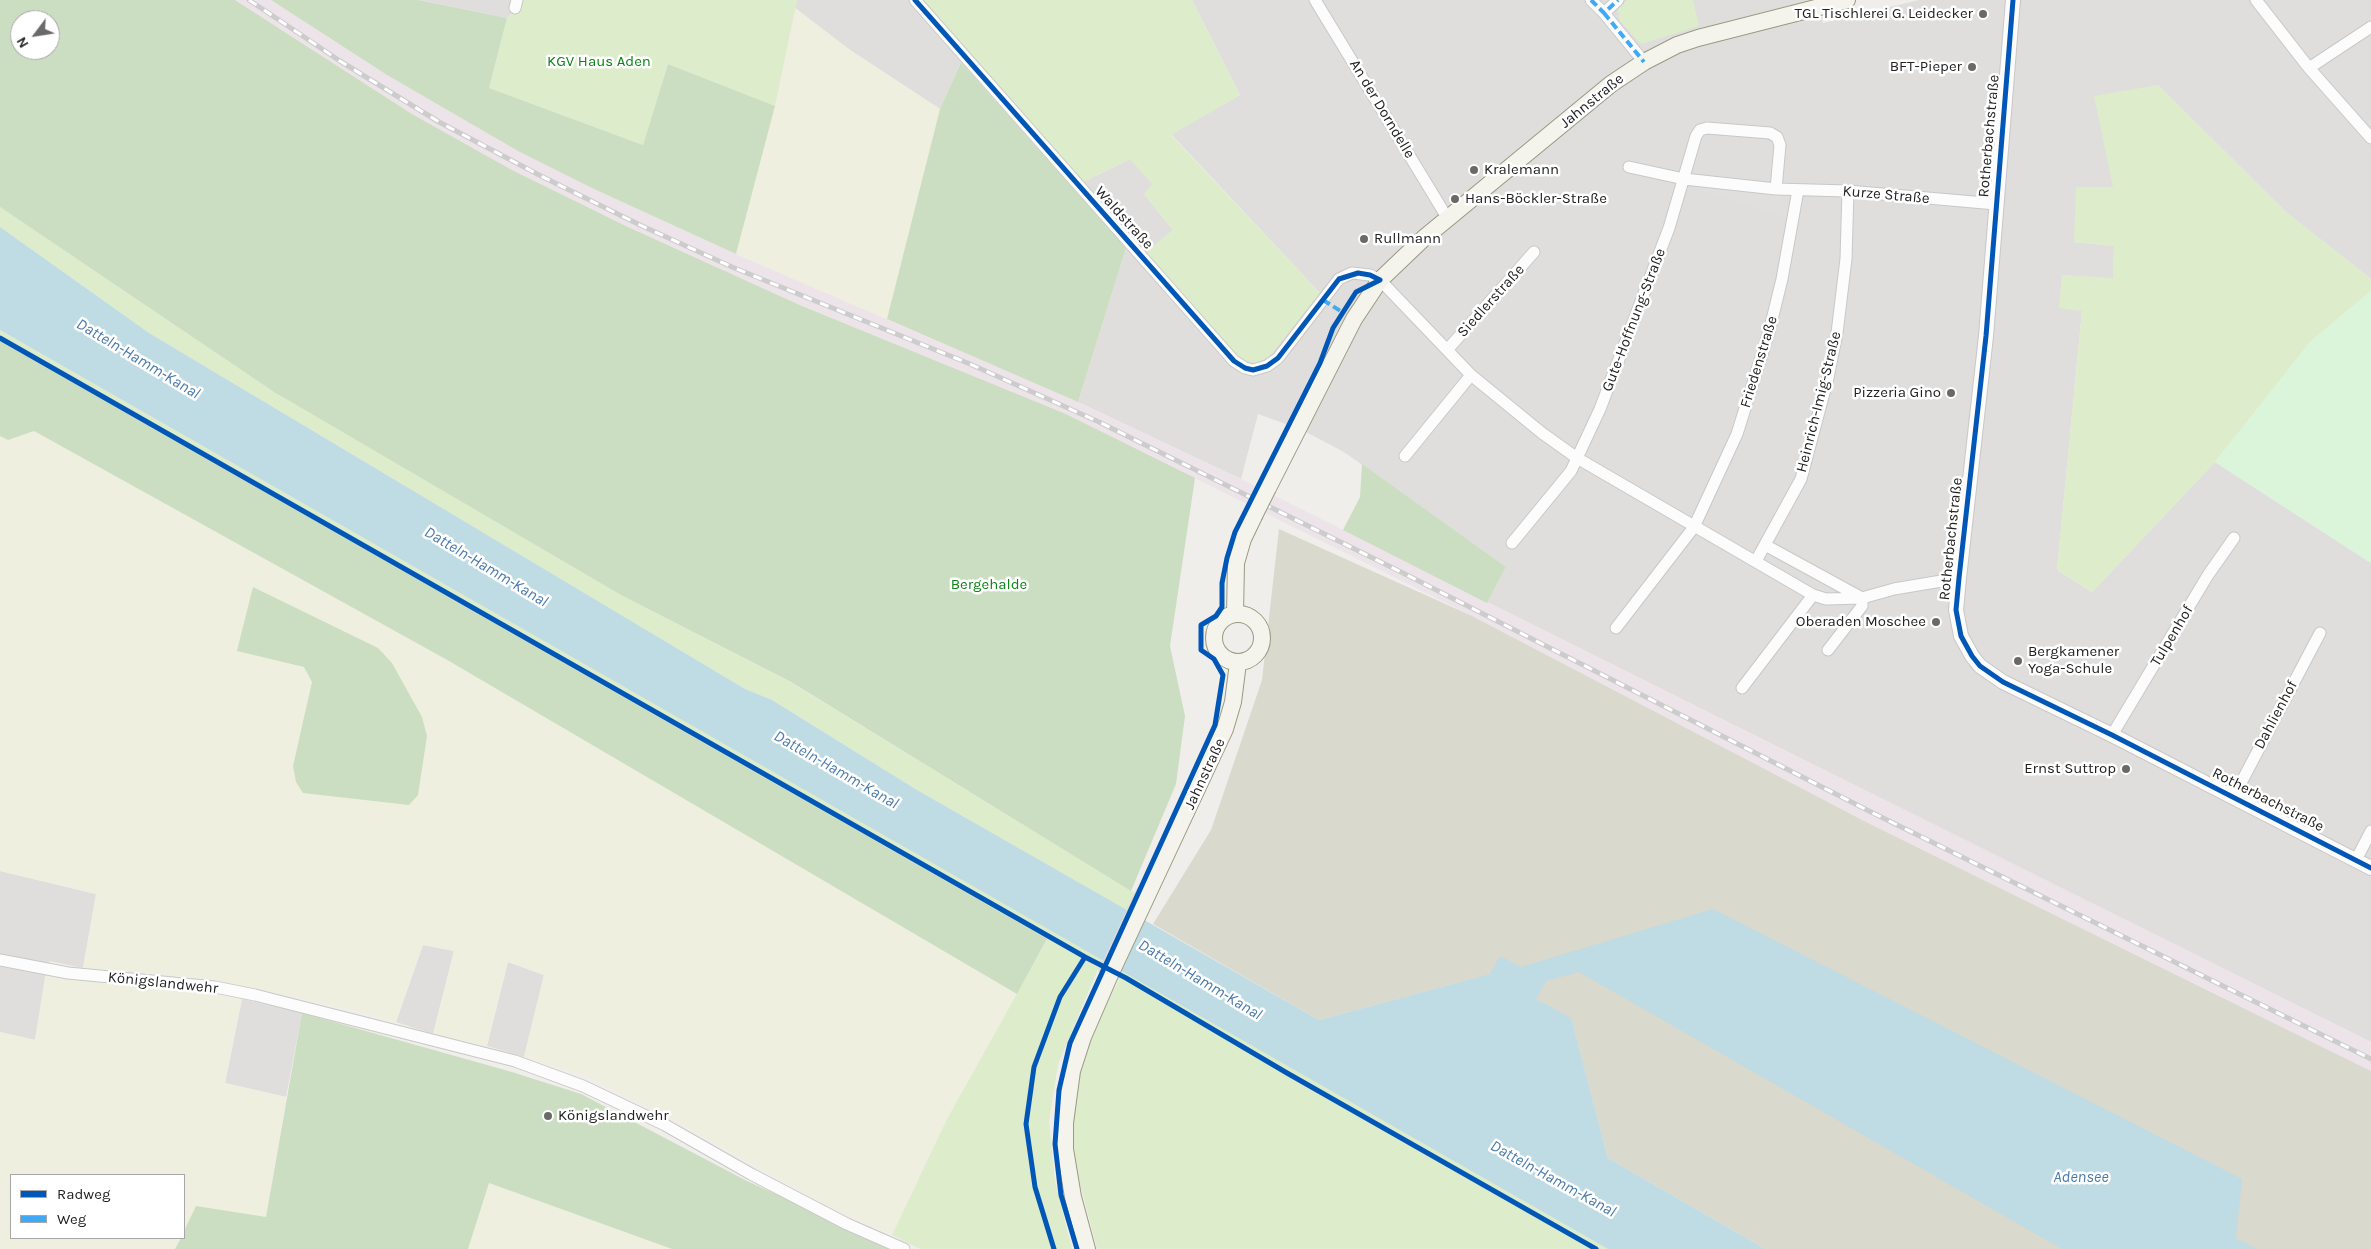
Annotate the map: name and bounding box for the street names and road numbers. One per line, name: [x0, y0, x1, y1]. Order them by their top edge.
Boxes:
street label: An der Dorndelle: [1345, 56, 1419, 162]
street label: Jahnstraße: [1557, 70, 1627, 132]
street label: Rotherbachstraße: [1975, 74, 2003, 198]
street label: Kurze Straße: [1842, 182, 1930, 208]
street label: Waldstraße: [1091, 183, 1157, 253]
street label: Gute-Hoffnung-Straße: [1598, 246, 1670, 394]
street label: Siedlerstraße: [1454, 261, 1528, 341]
street label: Friedenstraße: [1736, 314, 1782, 410]
street label: Heinrich-Imig-Straße: [1793, 330, 1845, 474]
street label: Rotherbachstraße: [1936, 477, 1966, 601]
street label: Tulpenhof: [2147, 602, 2197, 670]
street label: Dahlienhof: [2250, 678, 2302, 752]
street label: Jahnstraße: [1181, 736, 1229, 812]
street label: Rotherbachstraße: [2209, 764, 2327, 836]
street label: Königslandwehr: [107, 968, 219, 998]

